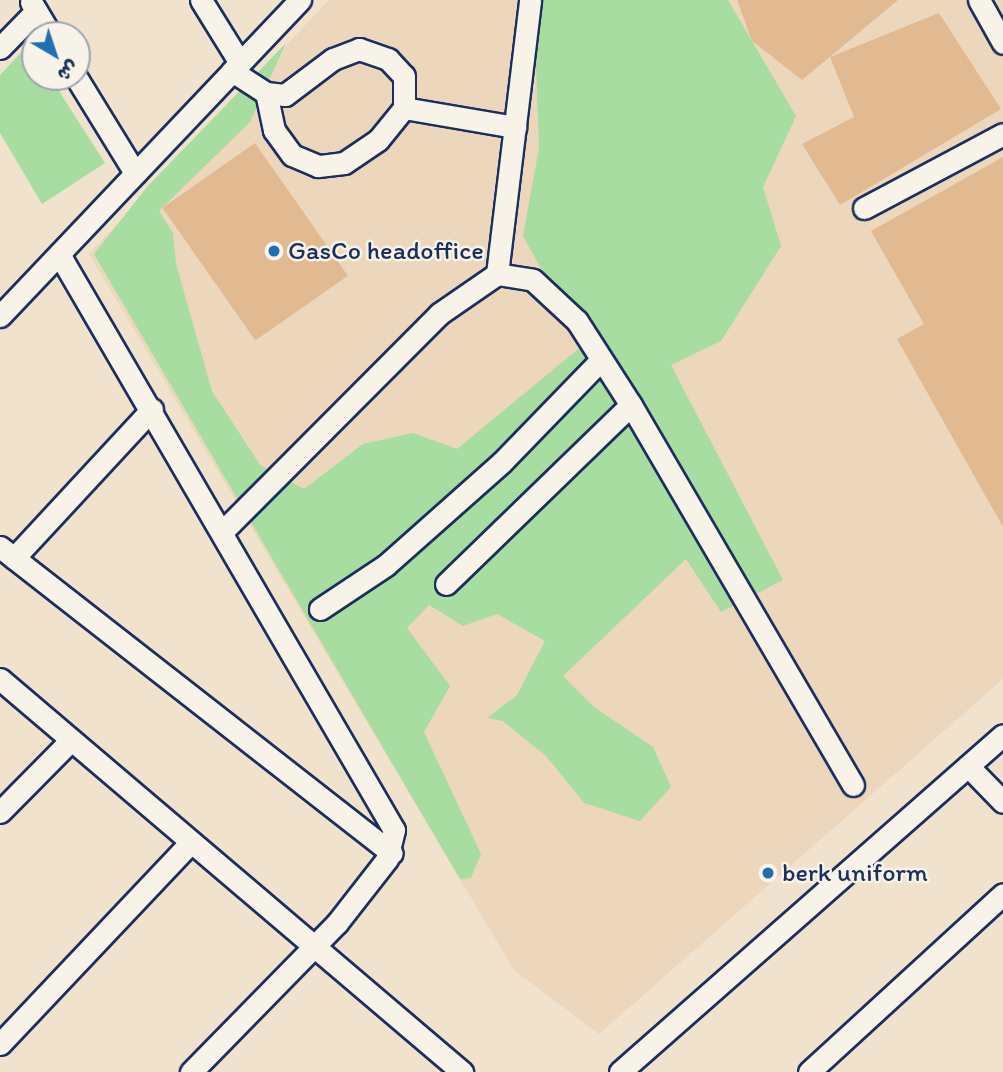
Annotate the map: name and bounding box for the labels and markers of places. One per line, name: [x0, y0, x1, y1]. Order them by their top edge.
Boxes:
place label: GasCo headoffice: [288, 235, 483, 267]
marker: GasCo headoffice: [266, 243, 282, 259]
place label: berk uniform: [782, 857, 928, 889]
marker: berk uniform: [760, 865, 776, 881]

